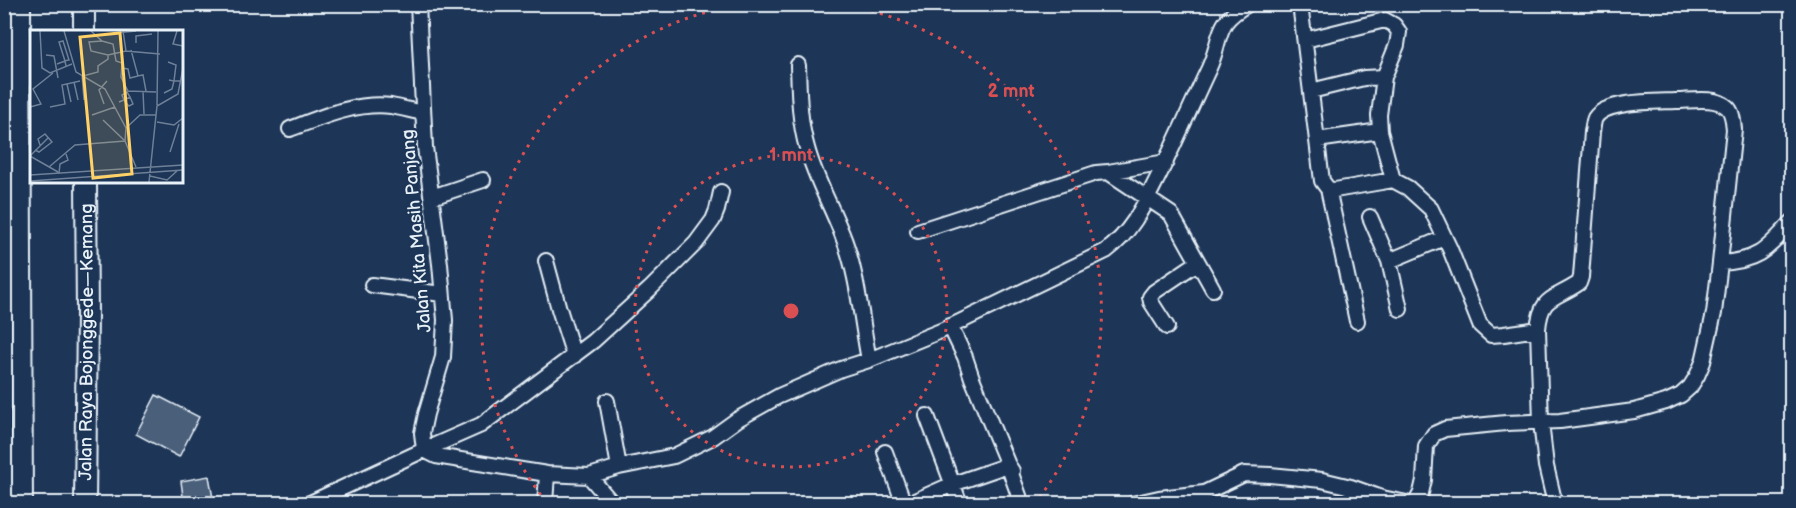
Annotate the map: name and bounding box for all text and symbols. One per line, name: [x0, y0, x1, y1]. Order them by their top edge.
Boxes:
inset map: [30, 30, 183, 183]
text: 2 mnt: [987, 81, 1035, 102]
street label: Jalan Kita Masih Panjang: [397, 129, 436, 333]
text: 1 mnt: [769, 145, 813, 166]
street label: Jalan Raya Bojonggede—Kemang: [75, 203, 98, 481]
centre of rings: [781, 301, 801, 321]

